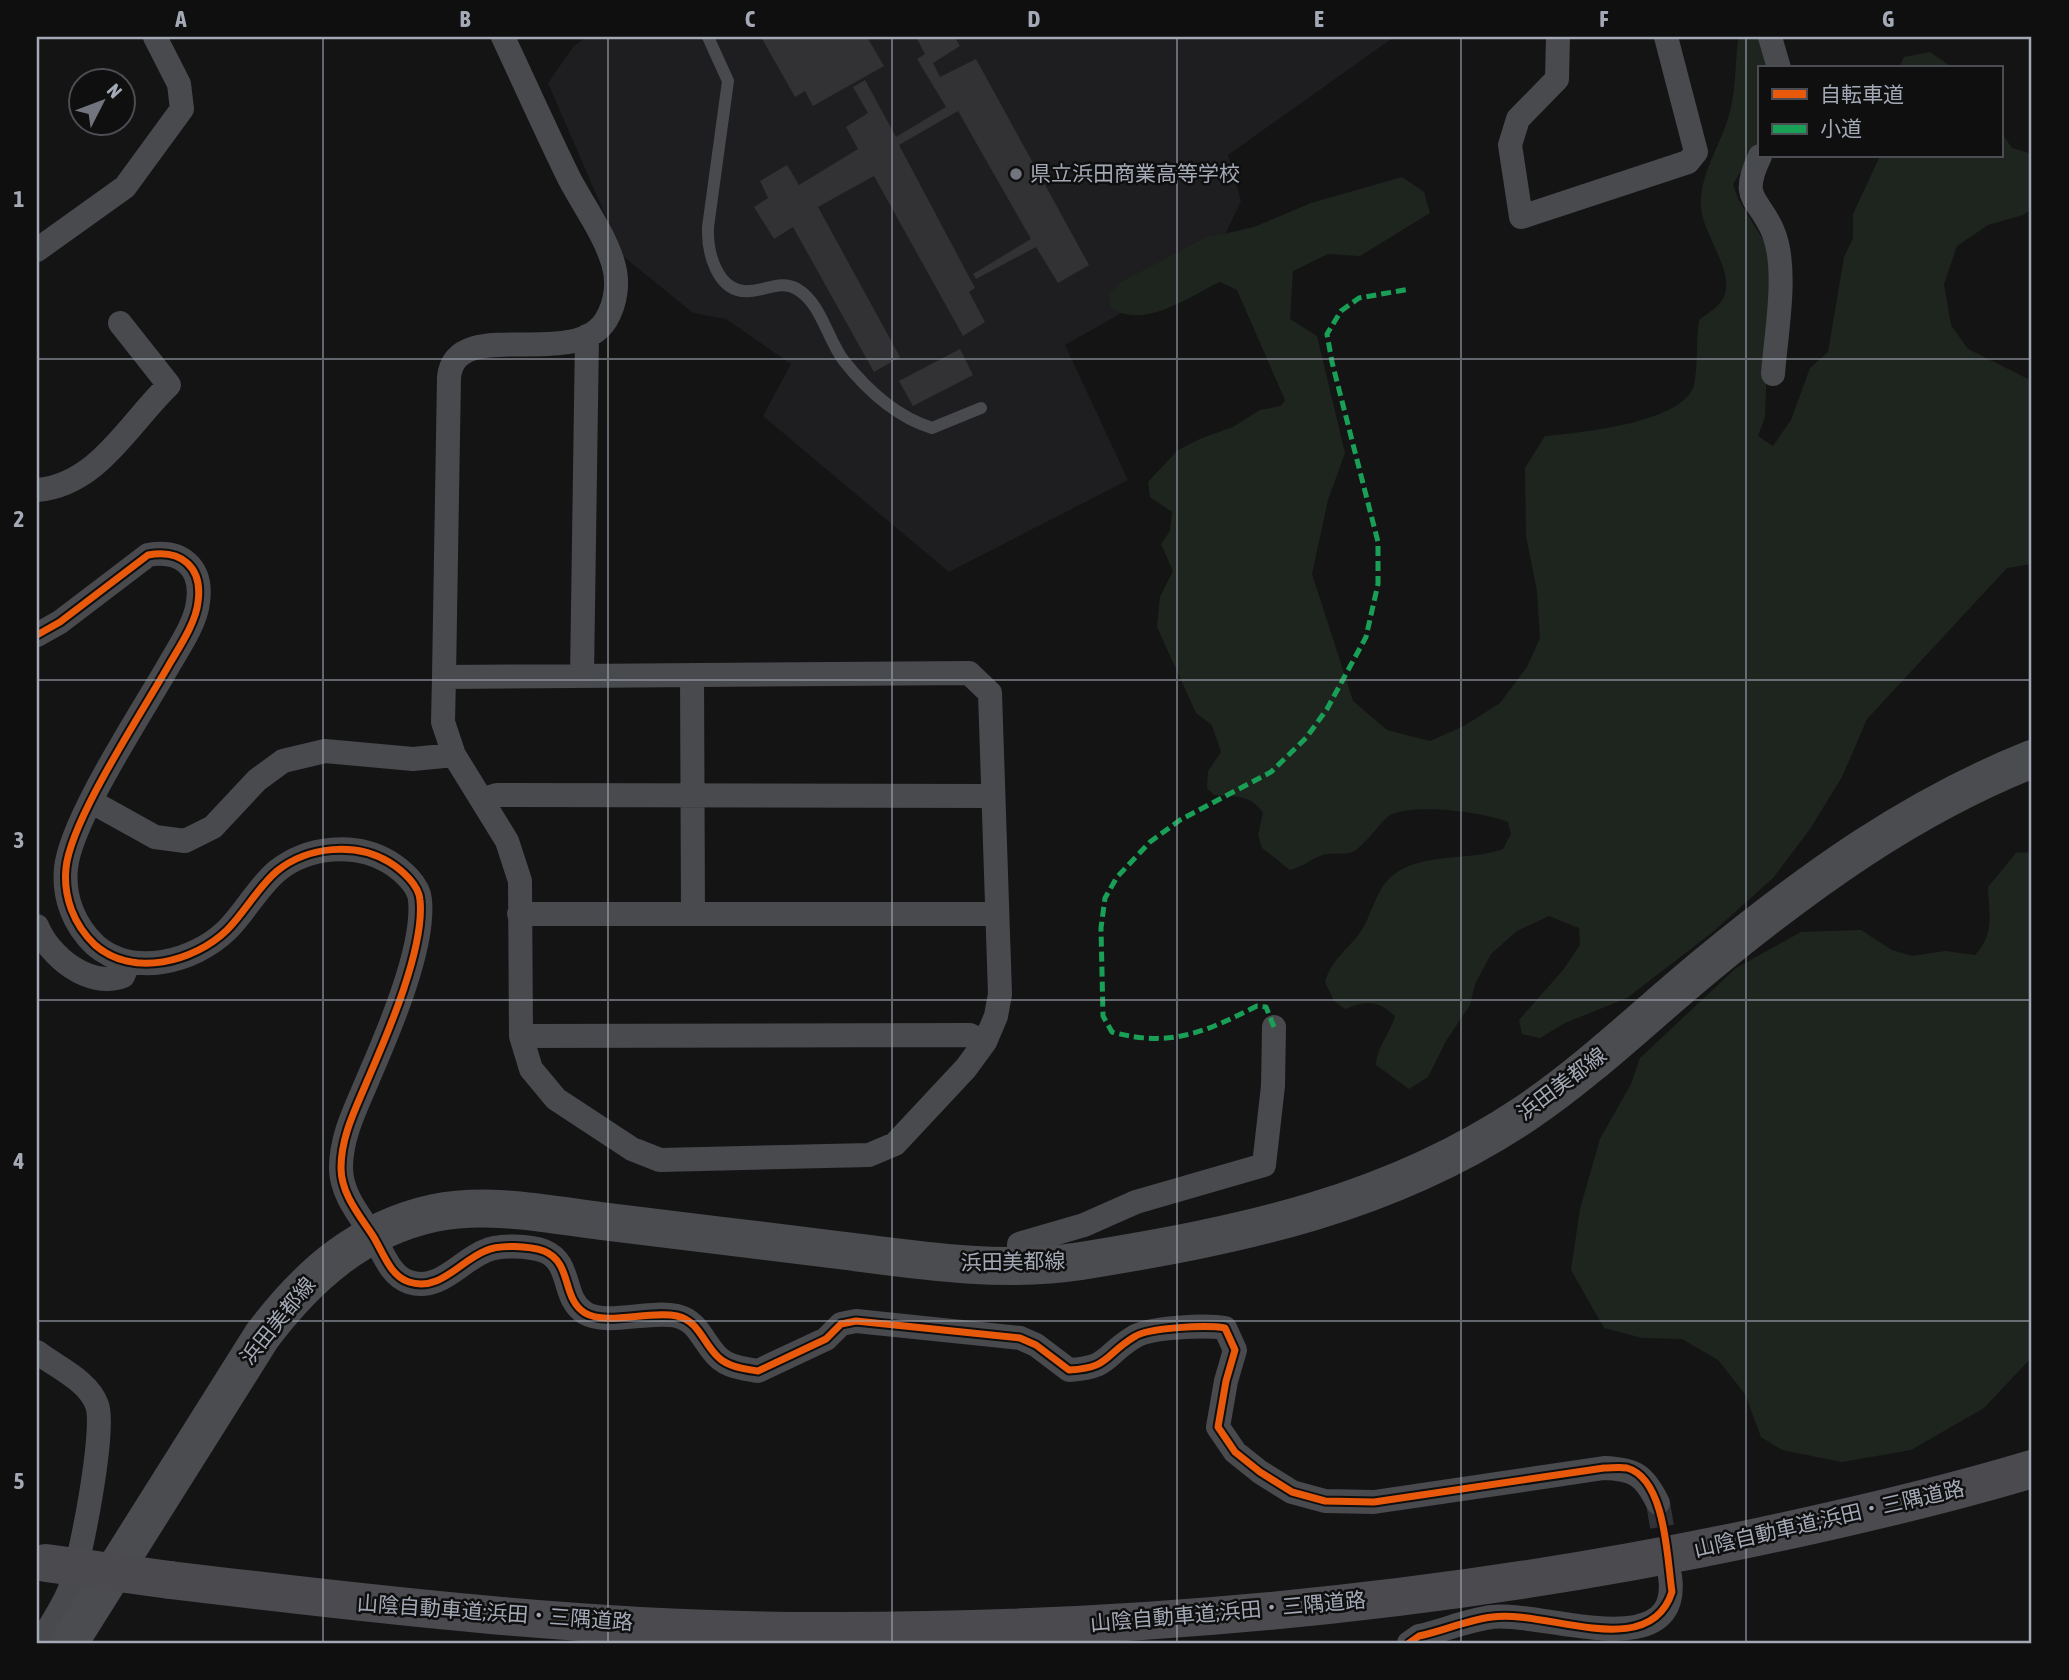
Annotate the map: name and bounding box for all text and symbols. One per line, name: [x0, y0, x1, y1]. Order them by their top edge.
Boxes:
text: A: [174, 6, 187, 32]
text: B: [460, 6, 471, 32]
text: C: [745, 6, 756, 32]
text: D: [1028, 6, 1041, 32]
text: E: [1314, 6, 1324, 32]
text: F: [1599, 6, 1609, 32]
text: G: [1882, 6, 1894, 32]
north arrow: [66, 66, 136, 136]
legend: [1758, 66, 2002, 158]
text: N: [103, 79, 127, 102]
text: 自転車道: [1820, 82, 1904, 106]
text: 小道: [1820, 116, 1862, 140]
place label: 県立浜田商業高等学校: [1030, 161, 1240, 185]
marker: 県立浜田商業高等学校: [1008, 166, 1024, 182]
text: 1: [14, 186, 25, 212]
text: 2: [14, 506, 24, 532]
text: 3: [14, 827, 24, 853]
street label: 浜田美都線: [1512, 1042, 1611, 1124]
text: 4: [13, 1148, 25, 1174]
street label: 浜田美都線: [960, 1248, 1066, 1274]
street label: 浜田美都線: [235, 1272, 320, 1369]
text: 5: [14, 1468, 25, 1494]
street label: 山陰自動車道;浜田・三隅道路: [1691, 1475, 1966, 1561]
street label: 山陰自動車道;浜田・三隅道路: [1089, 1587, 1367, 1635]
street label: 山陰自動車道;浜田・三隅道路: [356, 1590, 634, 1634]

